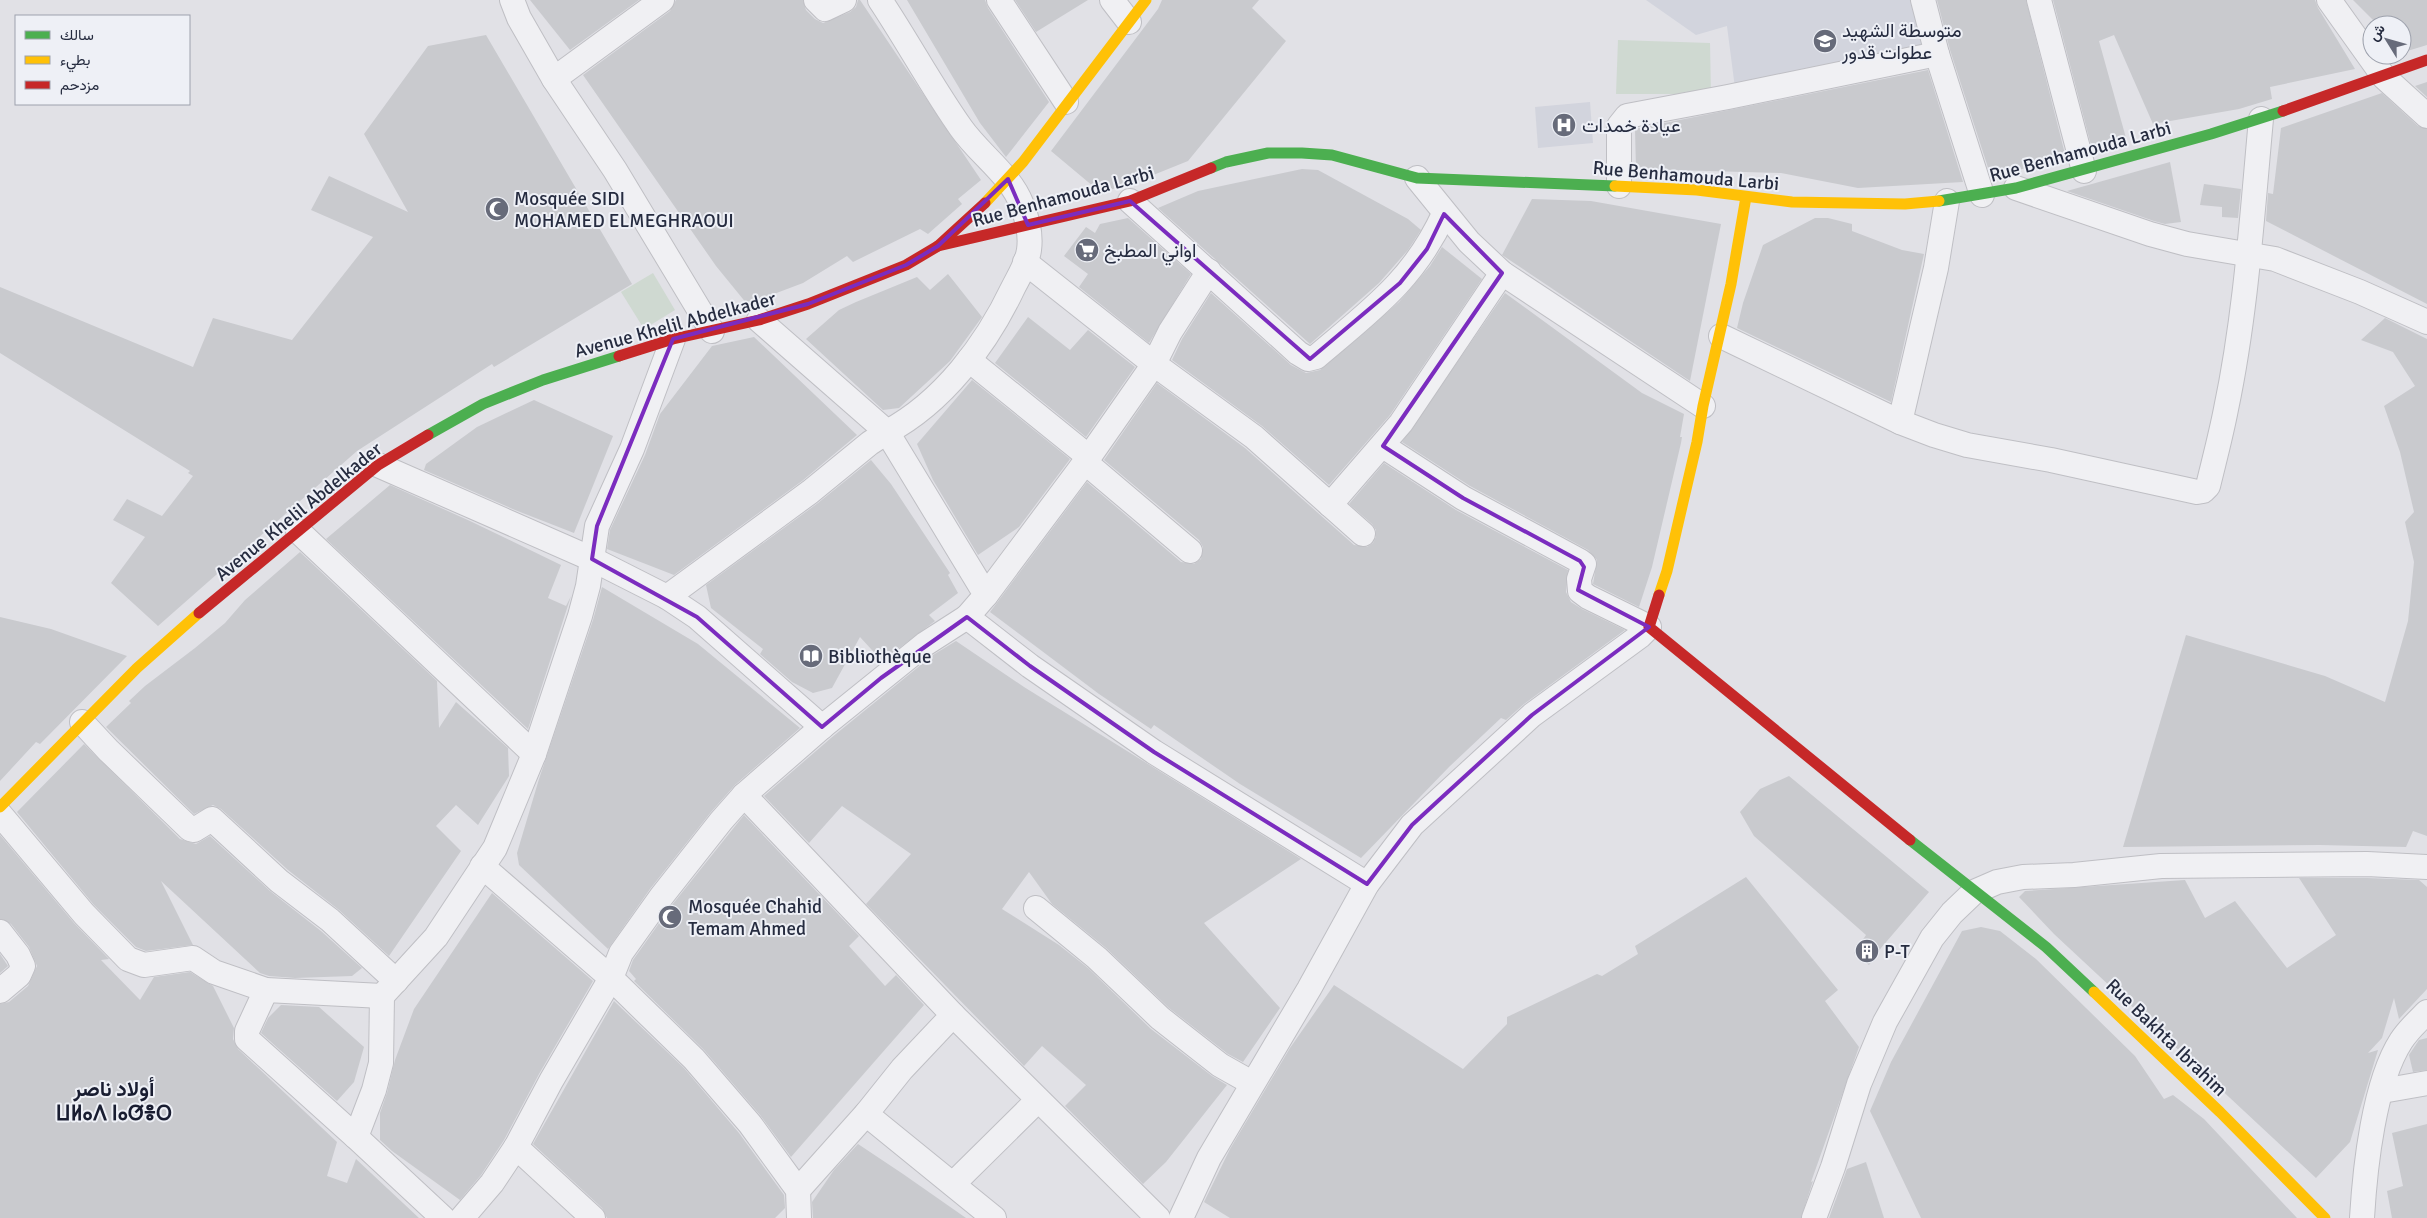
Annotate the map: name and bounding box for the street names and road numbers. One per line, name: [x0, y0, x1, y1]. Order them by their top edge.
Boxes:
street label: Rue Benhamouda Larbi: [1987, 116, 2174, 188]
street label: Rue Benhamouda Larbi: [1592, 156, 1780, 196]
street label: Rue Benhamouda Larbi: [970, 161, 1157, 233]
street label: Avenue Khelil Abdelkader: [572, 287, 779, 363]
street label: Avenue Khelil Abdelkader: [210, 437, 387, 586]
street label: Rue Bakhta Ibrahim: [2101, 974, 2232, 1102]

